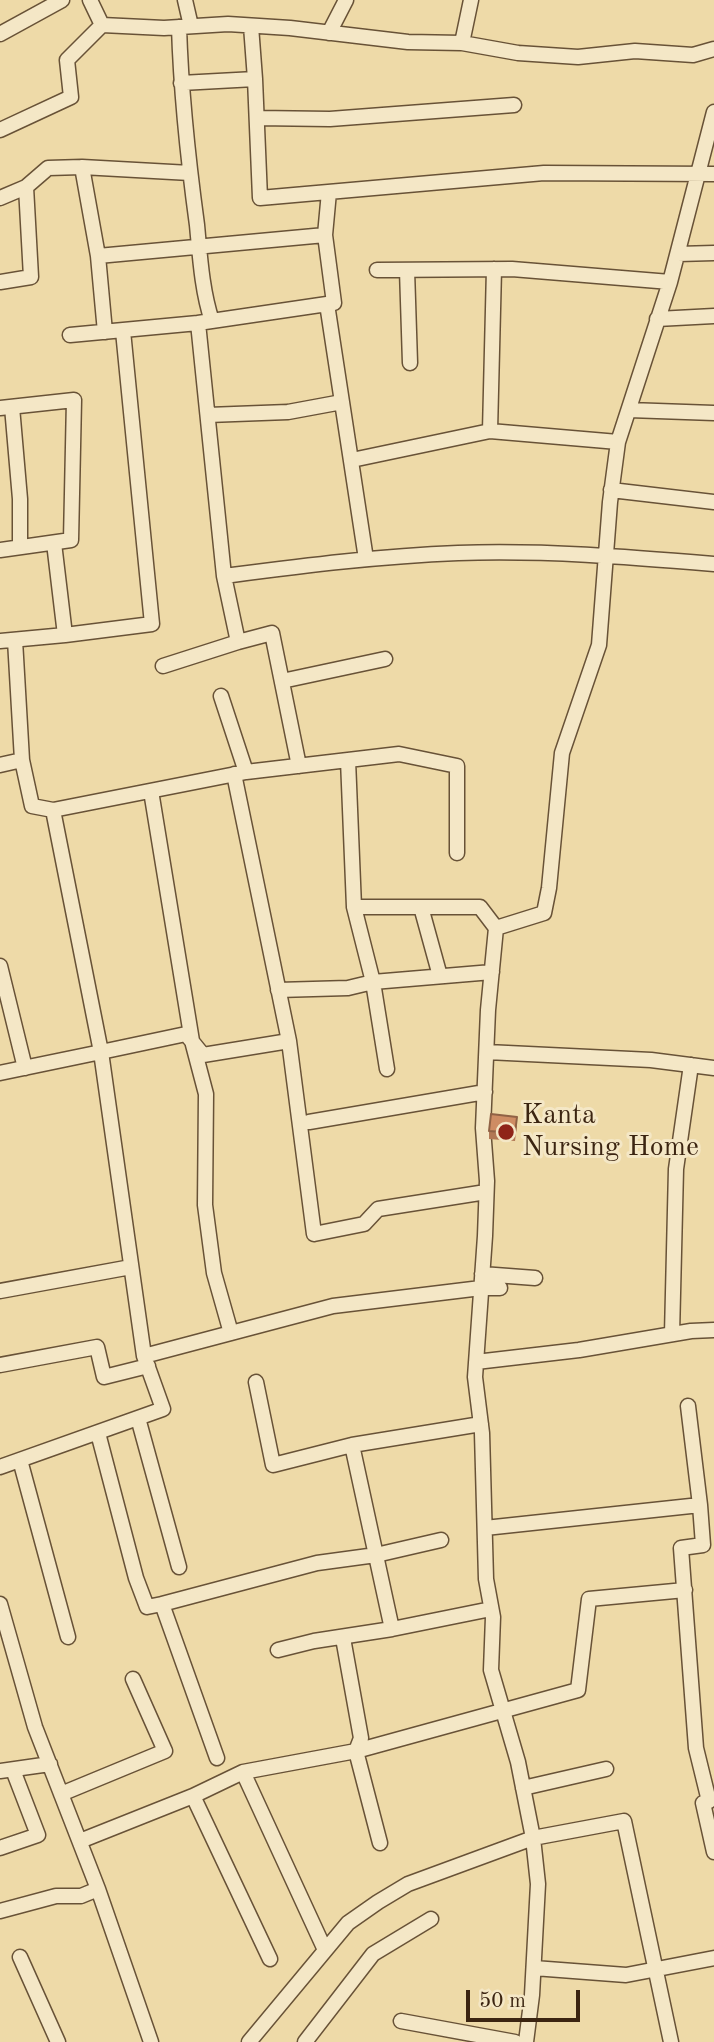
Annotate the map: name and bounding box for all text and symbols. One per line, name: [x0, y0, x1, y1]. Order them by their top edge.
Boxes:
place label: Kanta Nursing Home: [522, 1099, 699, 1165]
marker: Kanta Nursing Home: [496, 1122, 516, 1142]
scale bar: [469, 1976, 583, 2020]
text: 50 m: [479, 1991, 526, 2012]

